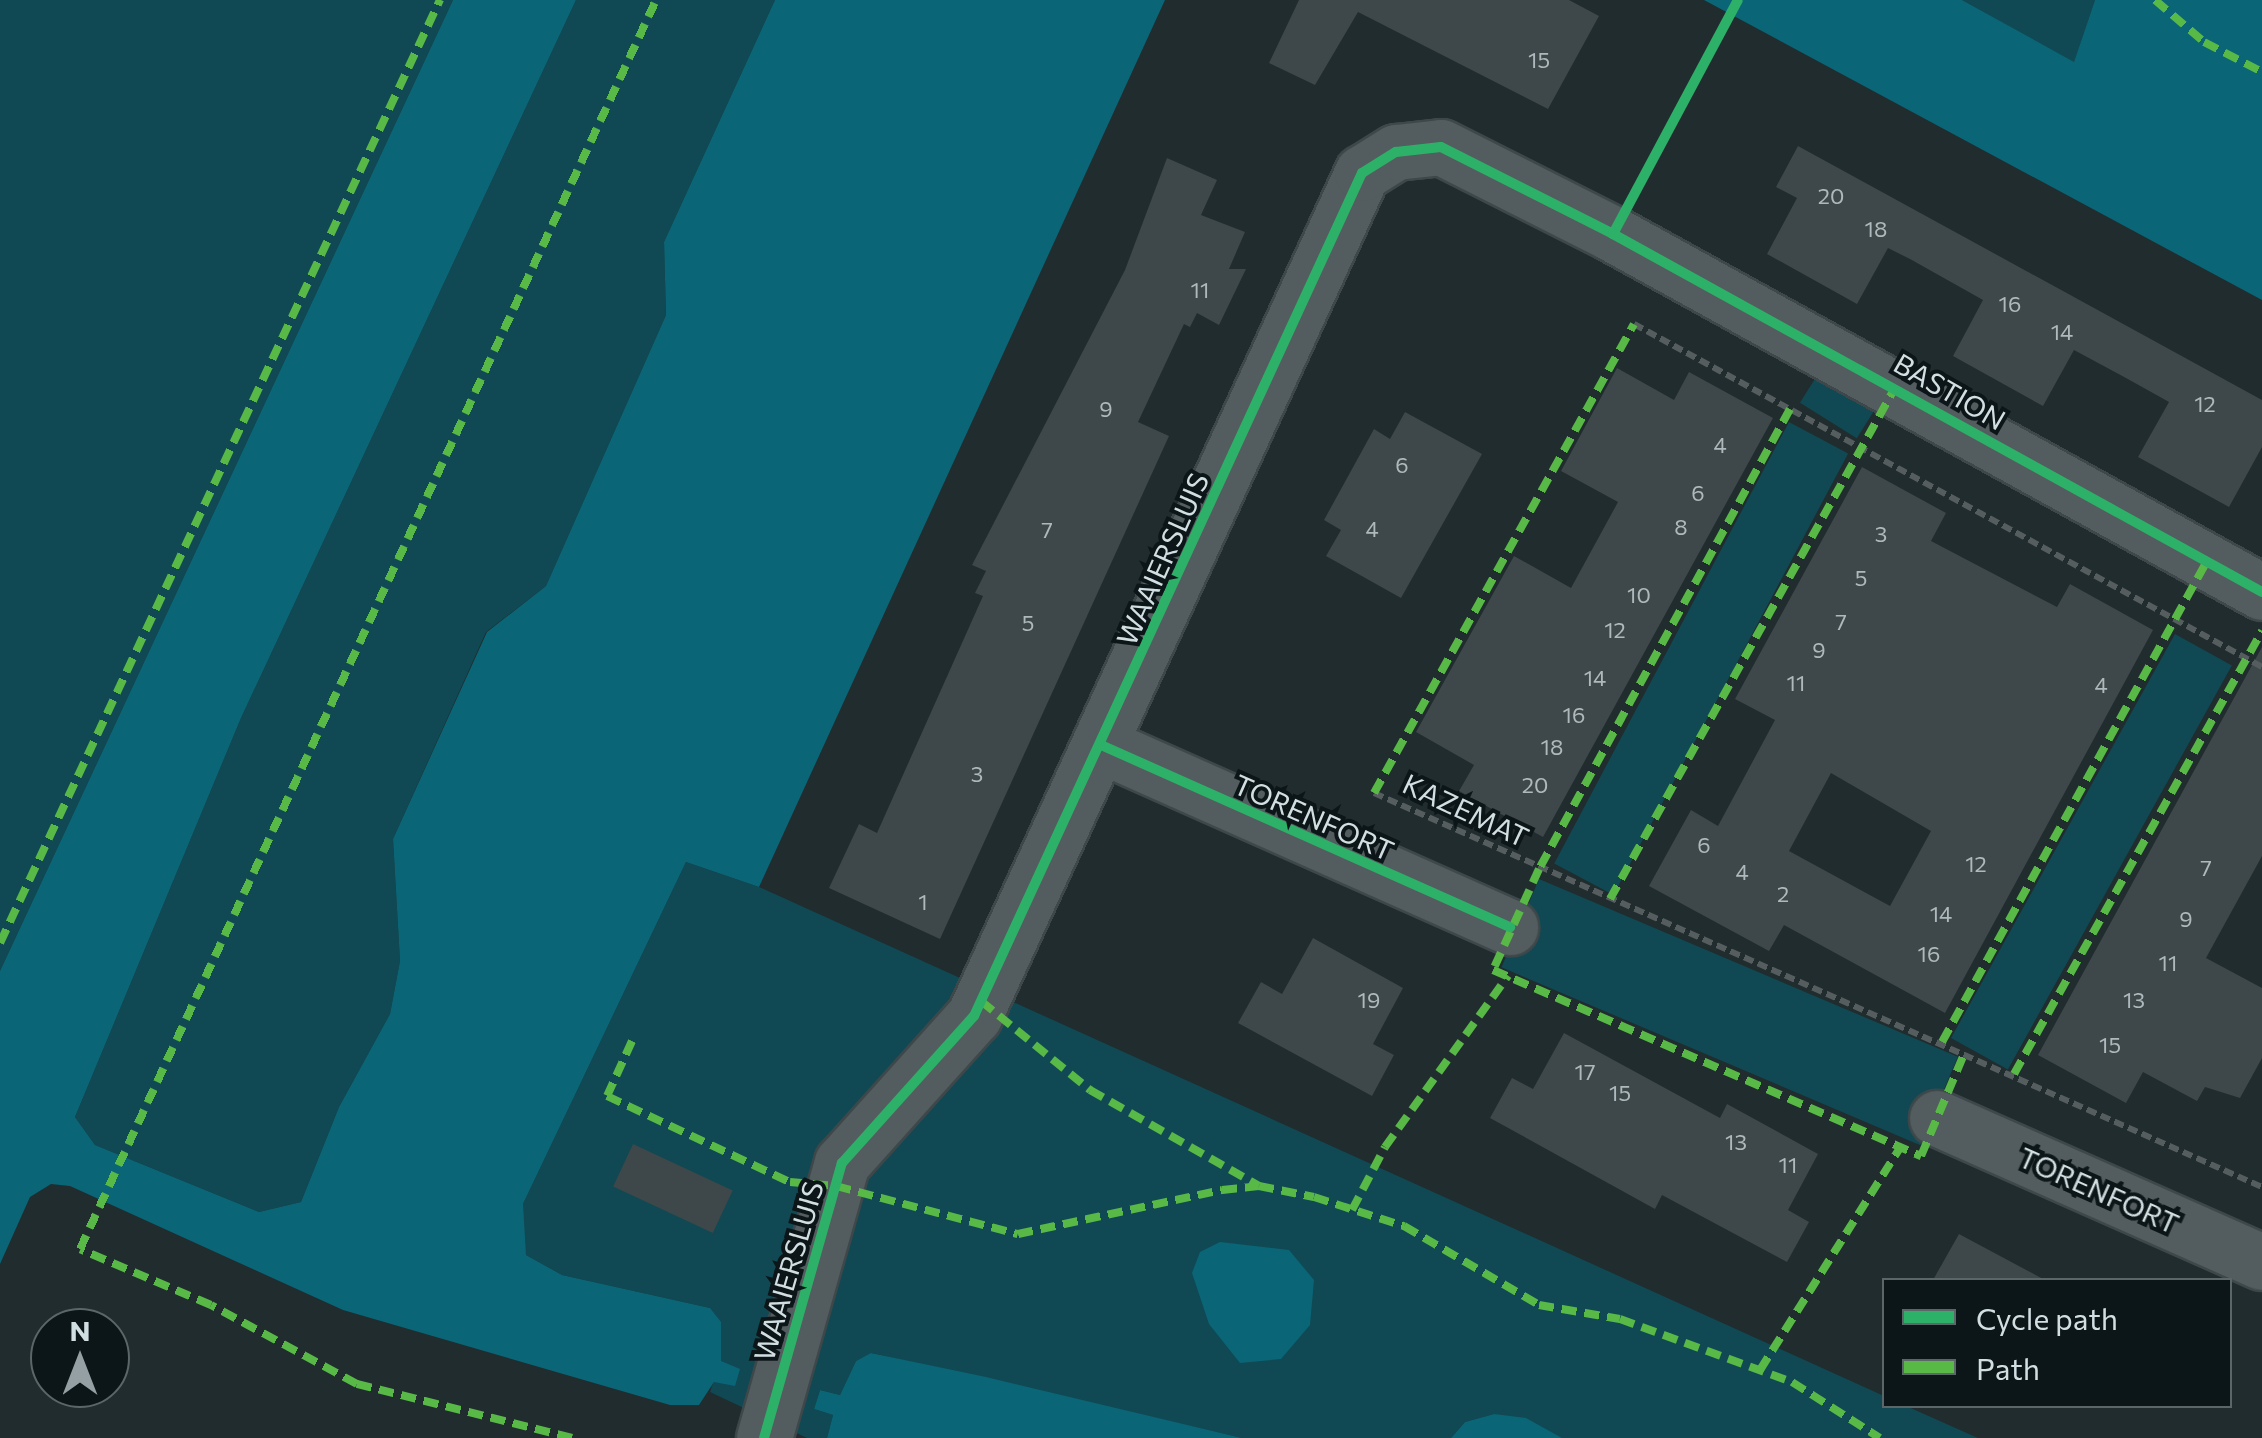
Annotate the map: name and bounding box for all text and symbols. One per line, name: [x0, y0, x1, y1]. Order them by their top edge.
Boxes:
house number: 15: [1528, 47, 1550, 73]
house number: 20: [1818, 183, 1844, 209]
house number: 18: [1865, 216, 1887, 242]
house number: 11: [1191, 277, 1209, 303]
house number: 16: [1999, 291, 2021, 317]
house number: 14: [2051, 319, 2073, 345]
street label: BASTION: [1888, 346, 2012, 436]
house number: 12: [2194, 391, 2216, 417]
house number: 9: [1099, 396, 1113, 422]
house number: 4: [1713, 432, 1727, 458]
house number: 6: [1395, 452, 1409, 478]
street label: WAAIERSLUIS: [1109, 468, 1215, 650]
house number: 6: [1691, 480, 1705, 506]
house number: 8: [1674, 514, 1688, 540]
house number: 4: [1365, 516, 1379, 542]
house number: 7: [1041, 517, 1053, 543]
house number: 3: [1875, 521, 1887, 547]
house number: 5: [1855, 565, 1867, 591]
house number: 10: [1627, 582, 1651, 608]
house number: 7: [1835, 609, 1847, 635]
house number: 5: [1022, 610, 1034, 636]
house number: 12: [1604, 617, 1626, 643]
house number: 9: [1812, 637, 1826, 663]
house number: 14: [1584, 665, 1606, 691]
house number: 11: [1787, 670, 1805, 696]
house number: 4: [2094, 672, 2108, 698]
house number: 16: [1563, 702, 1585, 728]
house number: 18: [1541, 734, 1563, 760]
house number: 3: [971, 761, 983, 787]
street label: KAZEMAT: [1398, 766, 1534, 854]
street label: TORENFORT: [1229, 767, 1399, 867]
house number: 20: [1522, 772, 1548, 798]
house number: 6: [1697, 832, 1711, 858]
house number: 12: [1965, 851, 1987, 877]
house number: 7: [2200, 855, 2212, 881]
house number: 4: [1735, 859, 1749, 885]
house number: 2: [1777, 881, 1789, 907]
house number: 1: [918, 889, 928, 915]
house number: 14: [1930, 901, 1952, 927]
house number: 9: [2179, 906, 2193, 932]
house number: 16: [1918, 941, 1940, 967]
house number: 11: [2159, 950, 2177, 976]
house number: 19: [1358, 987, 1380, 1013]
house number: 13: [2123, 987, 2145, 1013]
house number: 15: [2099, 1032, 2121, 1058]
house number: 17: [1574, 1059, 1596, 1085]
house number: 15: [1609, 1080, 1631, 1106]
house number: 13: [1725, 1129, 1747, 1155]
street label: TORENFORT: [2014, 1140, 2184, 1240]
house number: 11: [1779, 1152, 1797, 1178]
street label: WAAIERSLUIS: [746, 1177, 830, 1365]
legend: [1882, 1278, 2232, 1408]
text: Cycle path: [1976, 1299, 2118, 1336]
north arrow: [30, 1308, 130, 1408]
text: N: [70, 1313, 91, 1347]
text: Path: [1976, 1349, 2040, 1386]

